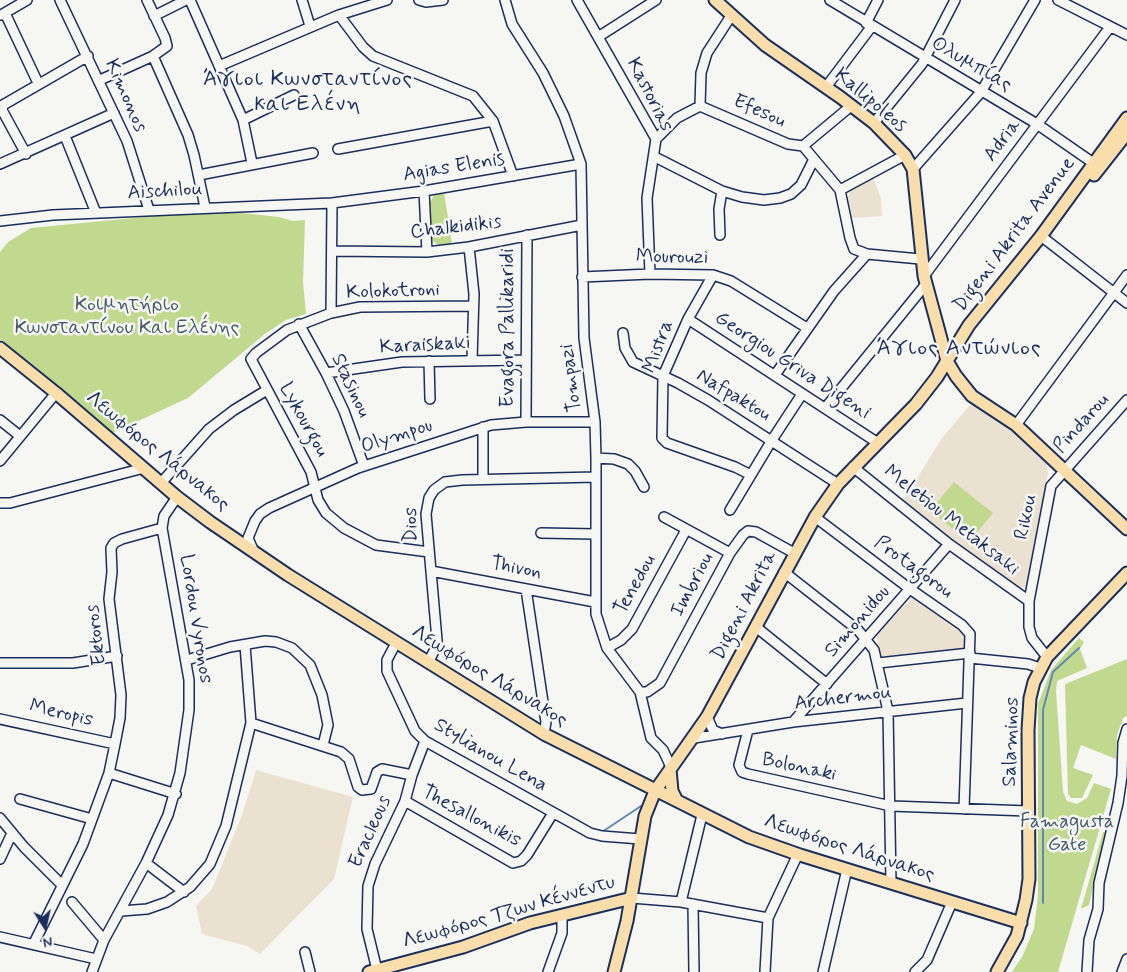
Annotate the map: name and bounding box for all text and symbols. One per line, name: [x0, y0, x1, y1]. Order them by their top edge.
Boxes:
street label: Ολυμπίας: [926, 32, 1016, 98]
street label: Kastorias: [620, 54, 678, 136]
street label: Kimonos: [98, 56, 152, 136]
street label: Kallipoleos: [829, 64, 911, 138]
district label: Άγιοι Κωνσταντίνος και Ελένη: [201, 67, 415, 118]
street label: Efesou: [729, 90, 789, 134]
street label: Adria: [979, 115, 1027, 167]
street label: Agias Elenis: [401, 148, 507, 188]
street label: Digeni Akrita Avenue: [949, 153, 1081, 317]
street label: Aischilou: [127, 178, 203, 206]
street label: Chalkidikis: [409, 211, 503, 245]
street label: Mourouzi: [636, 245, 708, 271]
street label: Evagora Pallikaridi: [497, 248, 521, 408]
street label: Kolokotroni: [346, 278, 440, 306]
park label: Κοιμητήριο Κωνσταντίνου Και Ελένης: [15, 294, 239, 341]
street label: Georgiou Griva Digeni: [709, 307, 875, 425]
street label: Mistra: [638, 317, 680, 377]
street label: Karaiskaki: [379, 332, 471, 360]
district label: Άγιος Αντώνιος: [875, 336, 1043, 362]
street label: Tompazi: [556, 343, 588, 413]
street label: Stasinou: [325, 350, 375, 422]
street label: Nafpaktou: [691, 364, 775, 428]
street label: Lykourgou: [273, 379, 333, 461]
street label: Λεωφόρος Λάρνακος: [80, 387, 234, 517]
street label: Pindarou: [1049, 389, 1115, 459]
street label: Olympou: [358, 414, 436, 460]
street label: Meletiou Metaksaki: [878, 460, 1024, 582]
street label: Rikou: [1010, 492, 1044, 542]
street label: Dios: [400, 507, 424, 543]
street label: Protagorou: [869, 531, 957, 605]
street label: Digeni Akrita: [707, 547, 783, 665]
street label: Imbriou: [666, 549, 720, 621]
street label: Tenedou: [610, 551, 662, 619]
street label: Thivon: [488, 552, 544, 586]
street label: Lordou Vyronos: [173, 553, 217, 685]
street label: Simonidou: [820, 581, 896, 663]
street label: Ektoros: [81, 603, 113, 667]
street label: Λεωφόρος Λάρνακος: [407, 621, 571, 733]
street label: Archermou: [793, 681, 893, 717]
street label: Meropis: [27, 695, 95, 733]
street label: Salaminos: [998, 697, 1026, 787]
street label: Stylianou Lena: [429, 714, 551, 798]
street label: Bolonaki: [760, 748, 838, 788]
street label: Thesallonikis: [417, 781, 525, 853]
street label: Eracleous: [344, 792, 398, 872]
street label: Λεωφόρος Λάρνακος: [761, 810, 937, 888]
park label: Famagusta Gate: [1020, 811, 1114, 858]
street label: Λεωφόρος Τζων Κέννεντυ: [400, 871, 618, 955]
north arrow: [20, 902, 70, 952]
text: N: [41, 932, 54, 951]

